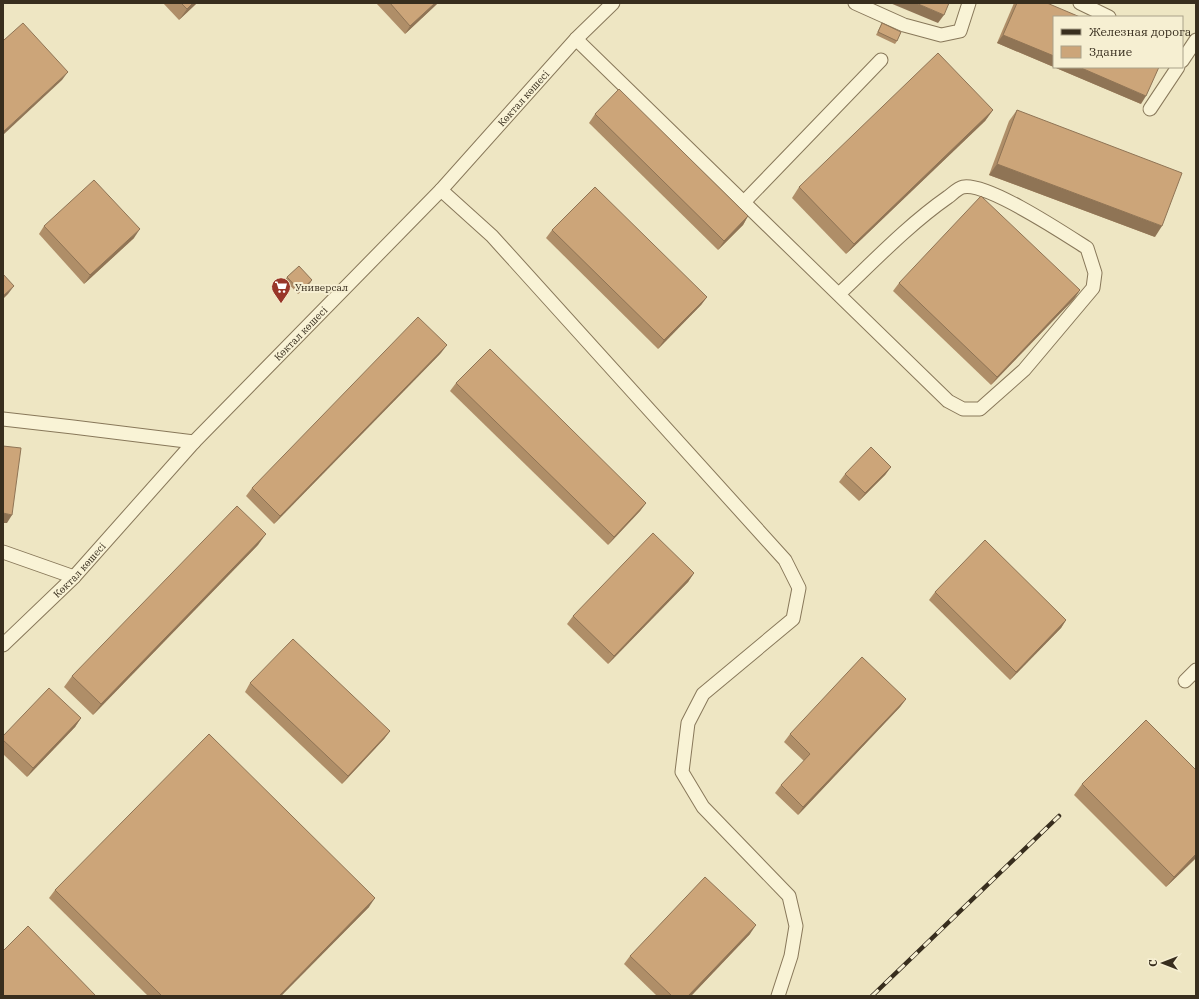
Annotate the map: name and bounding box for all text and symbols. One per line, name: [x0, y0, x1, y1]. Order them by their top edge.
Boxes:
legend: [1053, 16, 1183, 68]
text: Железная дорога: [1089, 24, 1192, 39]
text: Здание: [1089, 44, 1132, 59]
street label: Көктал көшесі: [495, 68, 552, 129]
supermarket icon: Универсал: [270, 276, 292, 304]
place label: Универсал: [295, 281, 348, 294]
street label: Көктал көшесі: [271, 304, 330, 364]
street label: Көктал көшесі: [50, 540, 109, 601]
north arrow: [1143, 943, 1183, 983]
text: С: [1146, 959, 1160, 967]

